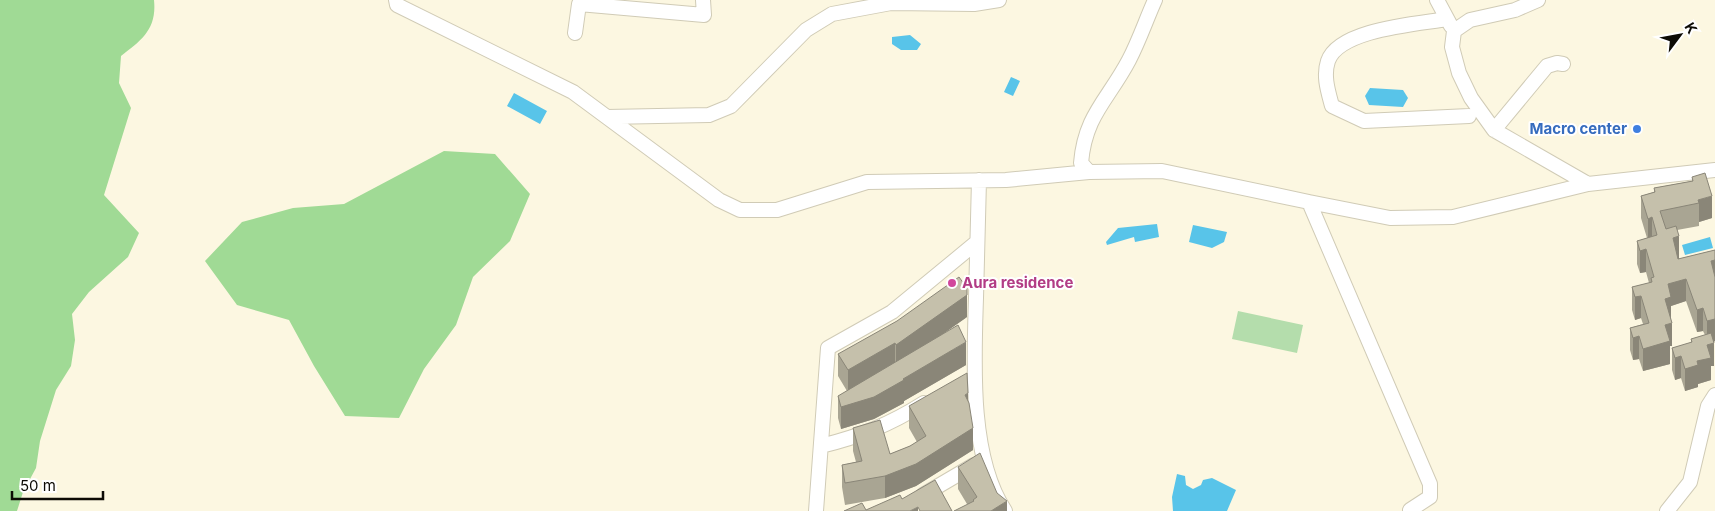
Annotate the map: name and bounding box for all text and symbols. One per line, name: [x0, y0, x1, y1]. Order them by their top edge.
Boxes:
north arrow: [1655, 10, 1705, 60]
text: K: [1682, 19, 1701, 37]
place label: Macro center: [1530, 119, 1627, 138]
marker: Macro center: [1631, 123, 1643, 135]
place label: Aura residence: [962, 273, 1073, 292]
marker: Aura residence: [946, 277, 958, 289]
scale bar: [12, 468, 104, 500]
text: 50 m: [20, 476, 56, 495]

